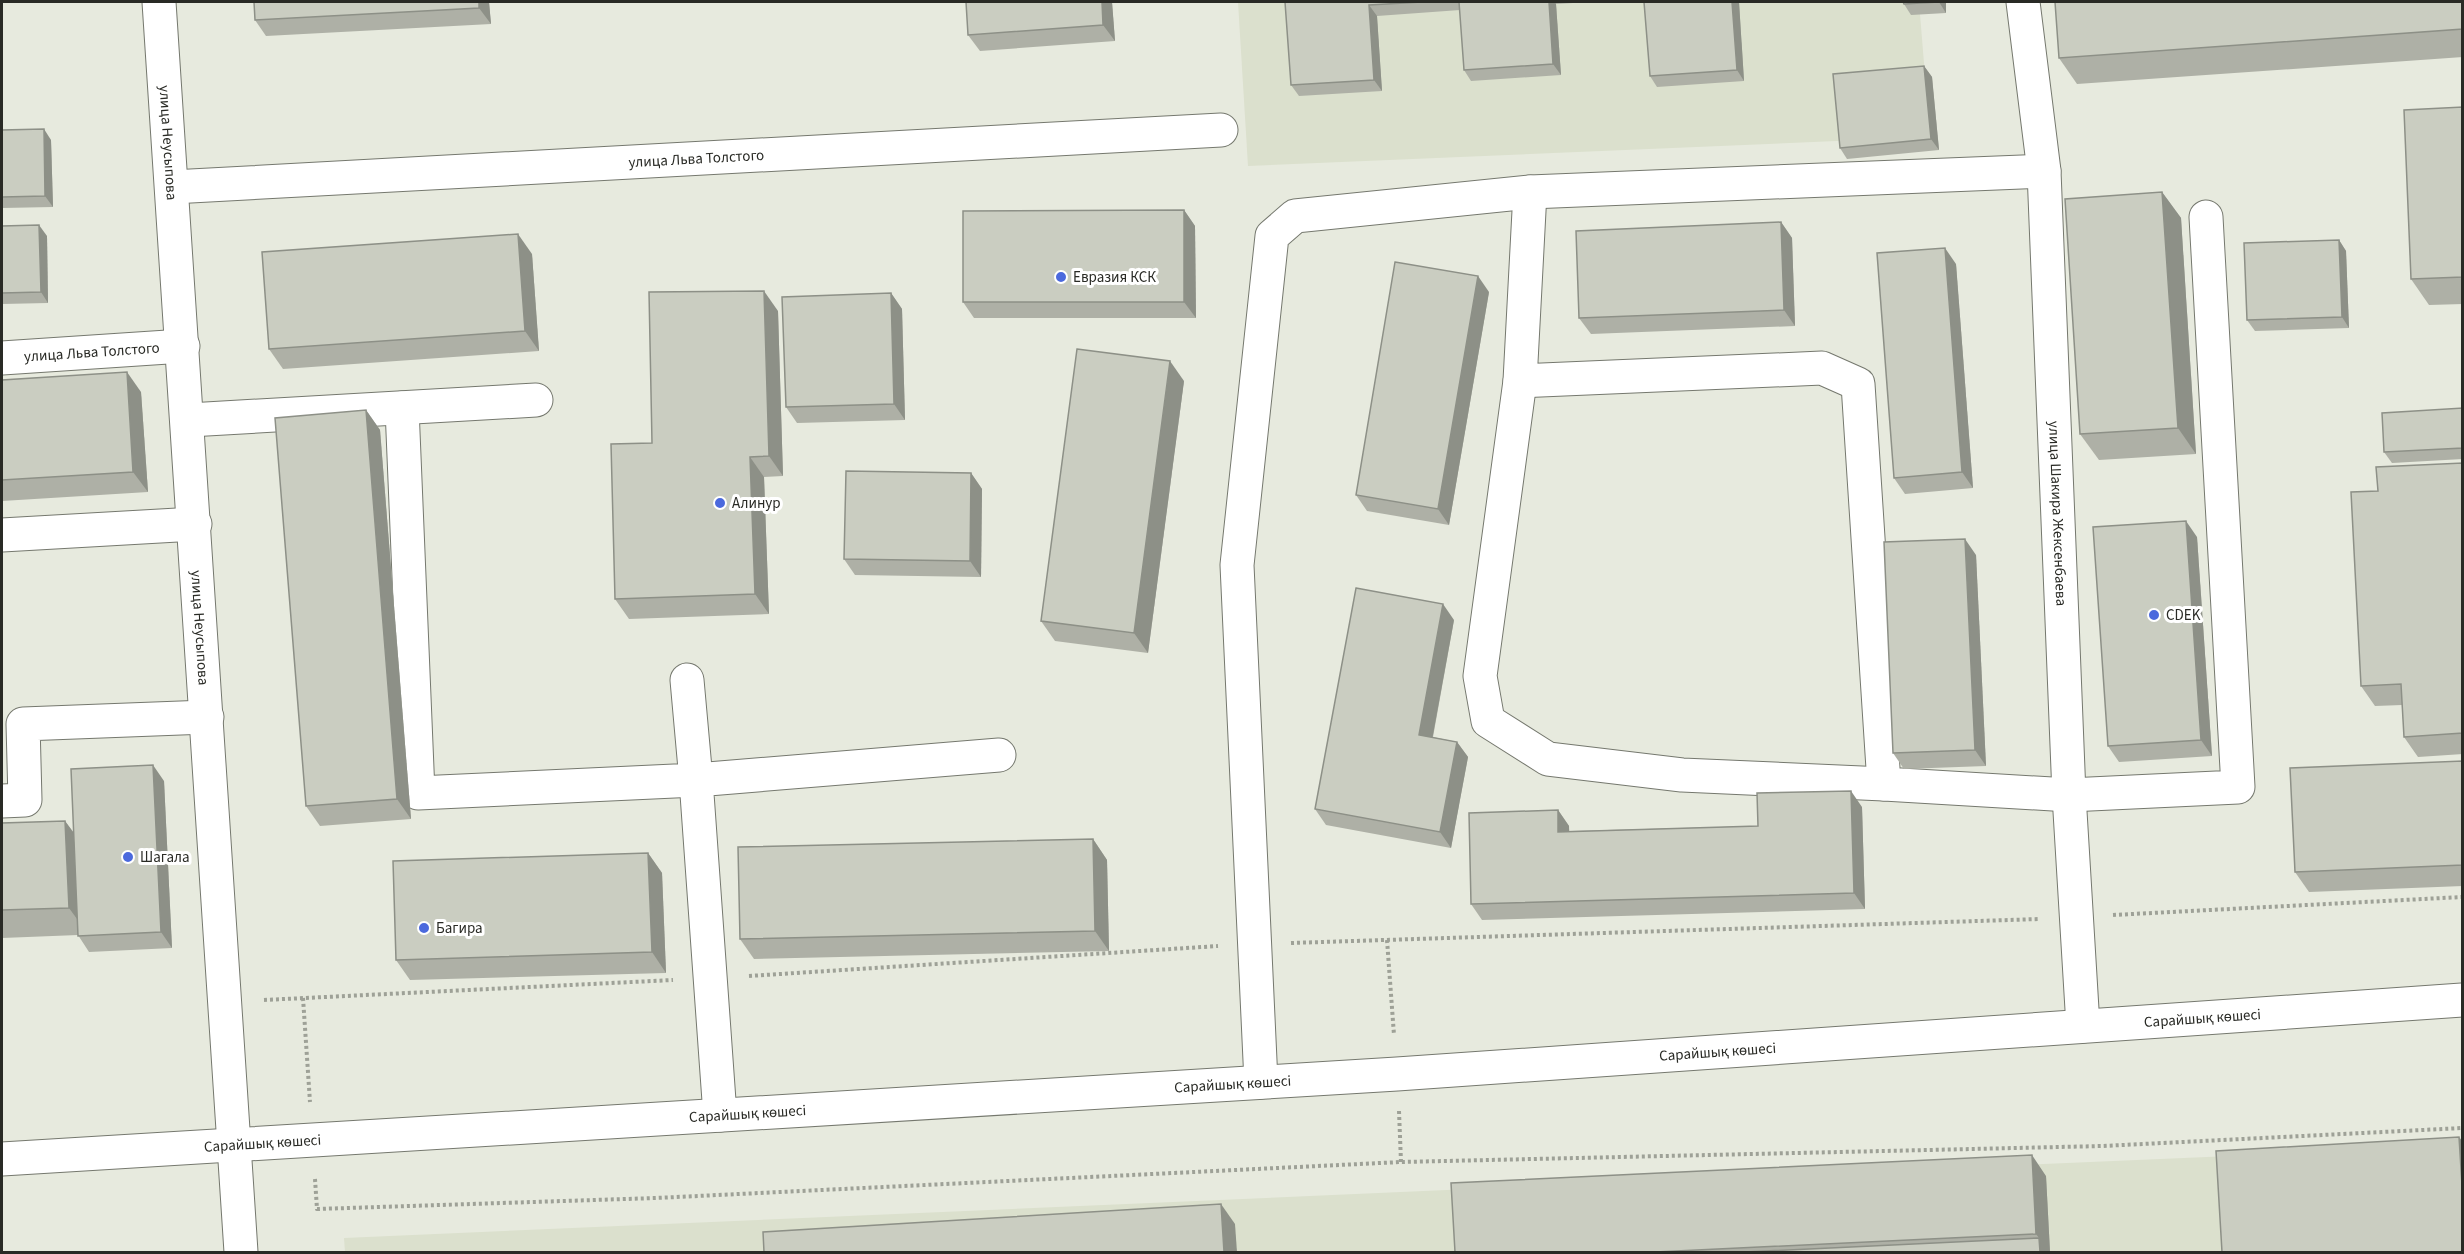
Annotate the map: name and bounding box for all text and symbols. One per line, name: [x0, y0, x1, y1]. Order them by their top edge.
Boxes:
street label: улица Неусыпова: [153, 85, 182, 201]
street label: улица Льва Толстого: [628, 145, 765, 173]
place label: Евразия КСК: [1073, 267, 1156, 288]
marker: Евразия КСК: [1054, 270, 1068, 284]
street label: улица Льва Толстого: [23, 338, 160, 368]
street label: улица Шакира Жексенбаева: [2043, 420, 2071, 606]
place label: Алинур: [732, 493, 781, 514]
marker: Алинур: [713, 496, 727, 510]
street label: улица Неусыпова: [185, 570, 214, 686]
place label: CDEK: [2166, 605, 2201, 626]
marker: CDEK: [2147, 608, 2161, 622]
place label: Шагала: [140, 847, 189, 868]
marker: Шагала: [121, 850, 135, 864]
place label: Багира: [436, 918, 483, 939]
marker: Багира: [417, 921, 431, 935]
street label: Сарайшық көшесі: [2143, 1004, 2262, 1033]
street label: Сарайшық көшесі: [1658, 1038, 1777, 1067]
street label: Сарайшық көшесі: [1174, 1070, 1292, 1099]
street label: Сарайшық көшесі: [688, 1100, 807, 1128]
street label: Сарайшық көшесі: [203, 1130, 322, 1158]

